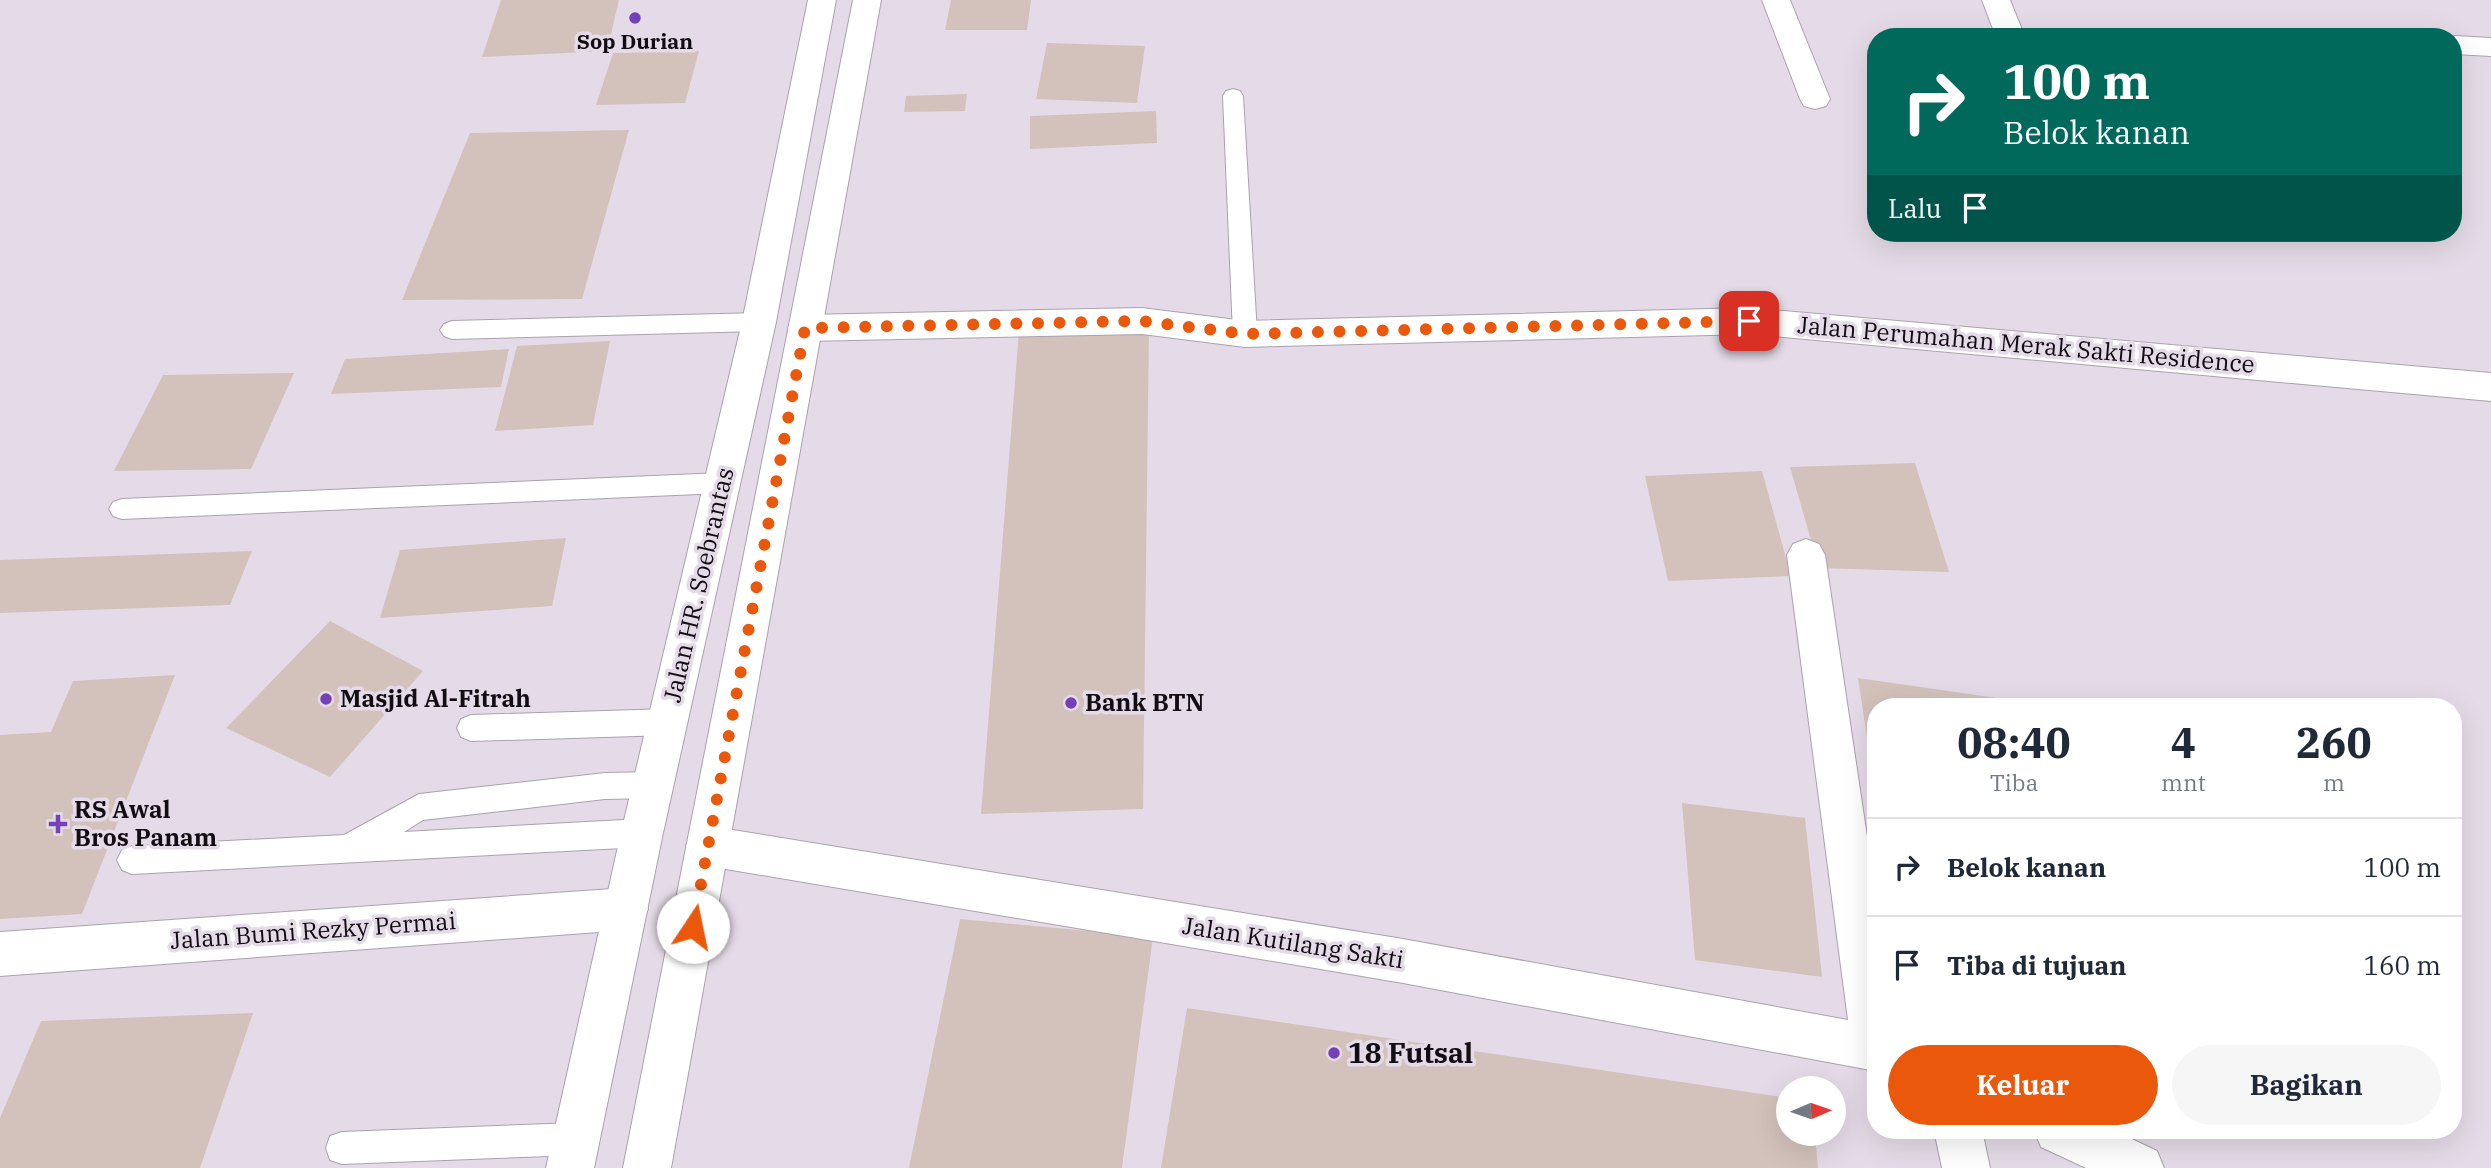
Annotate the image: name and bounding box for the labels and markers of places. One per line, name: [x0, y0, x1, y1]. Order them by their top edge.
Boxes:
marker: Sop Durian: [627, 10, 643, 26]
place label: Sop Durian: [577, 27, 693, 55]
pin: [1719, 291, 1779, 351]
place label: Masjid Al-Fitrah: [340, 682, 531, 714]
place label: Bank BTN: [1085, 686, 1204, 718]
marker: Masjid Al-Fitrah: [318, 691, 334, 707]
marker: Bank BTN: [1063, 695, 1079, 711]
place label: RS Awal Bros Panam: [74, 793, 217, 853]
marker: RS Awal Bros Panam: [48, 814, 68, 834]
place label: 18 Futsal: [1348, 1034, 1473, 1071]
marker: 18 Futsal: [1326, 1045, 1342, 1061]

